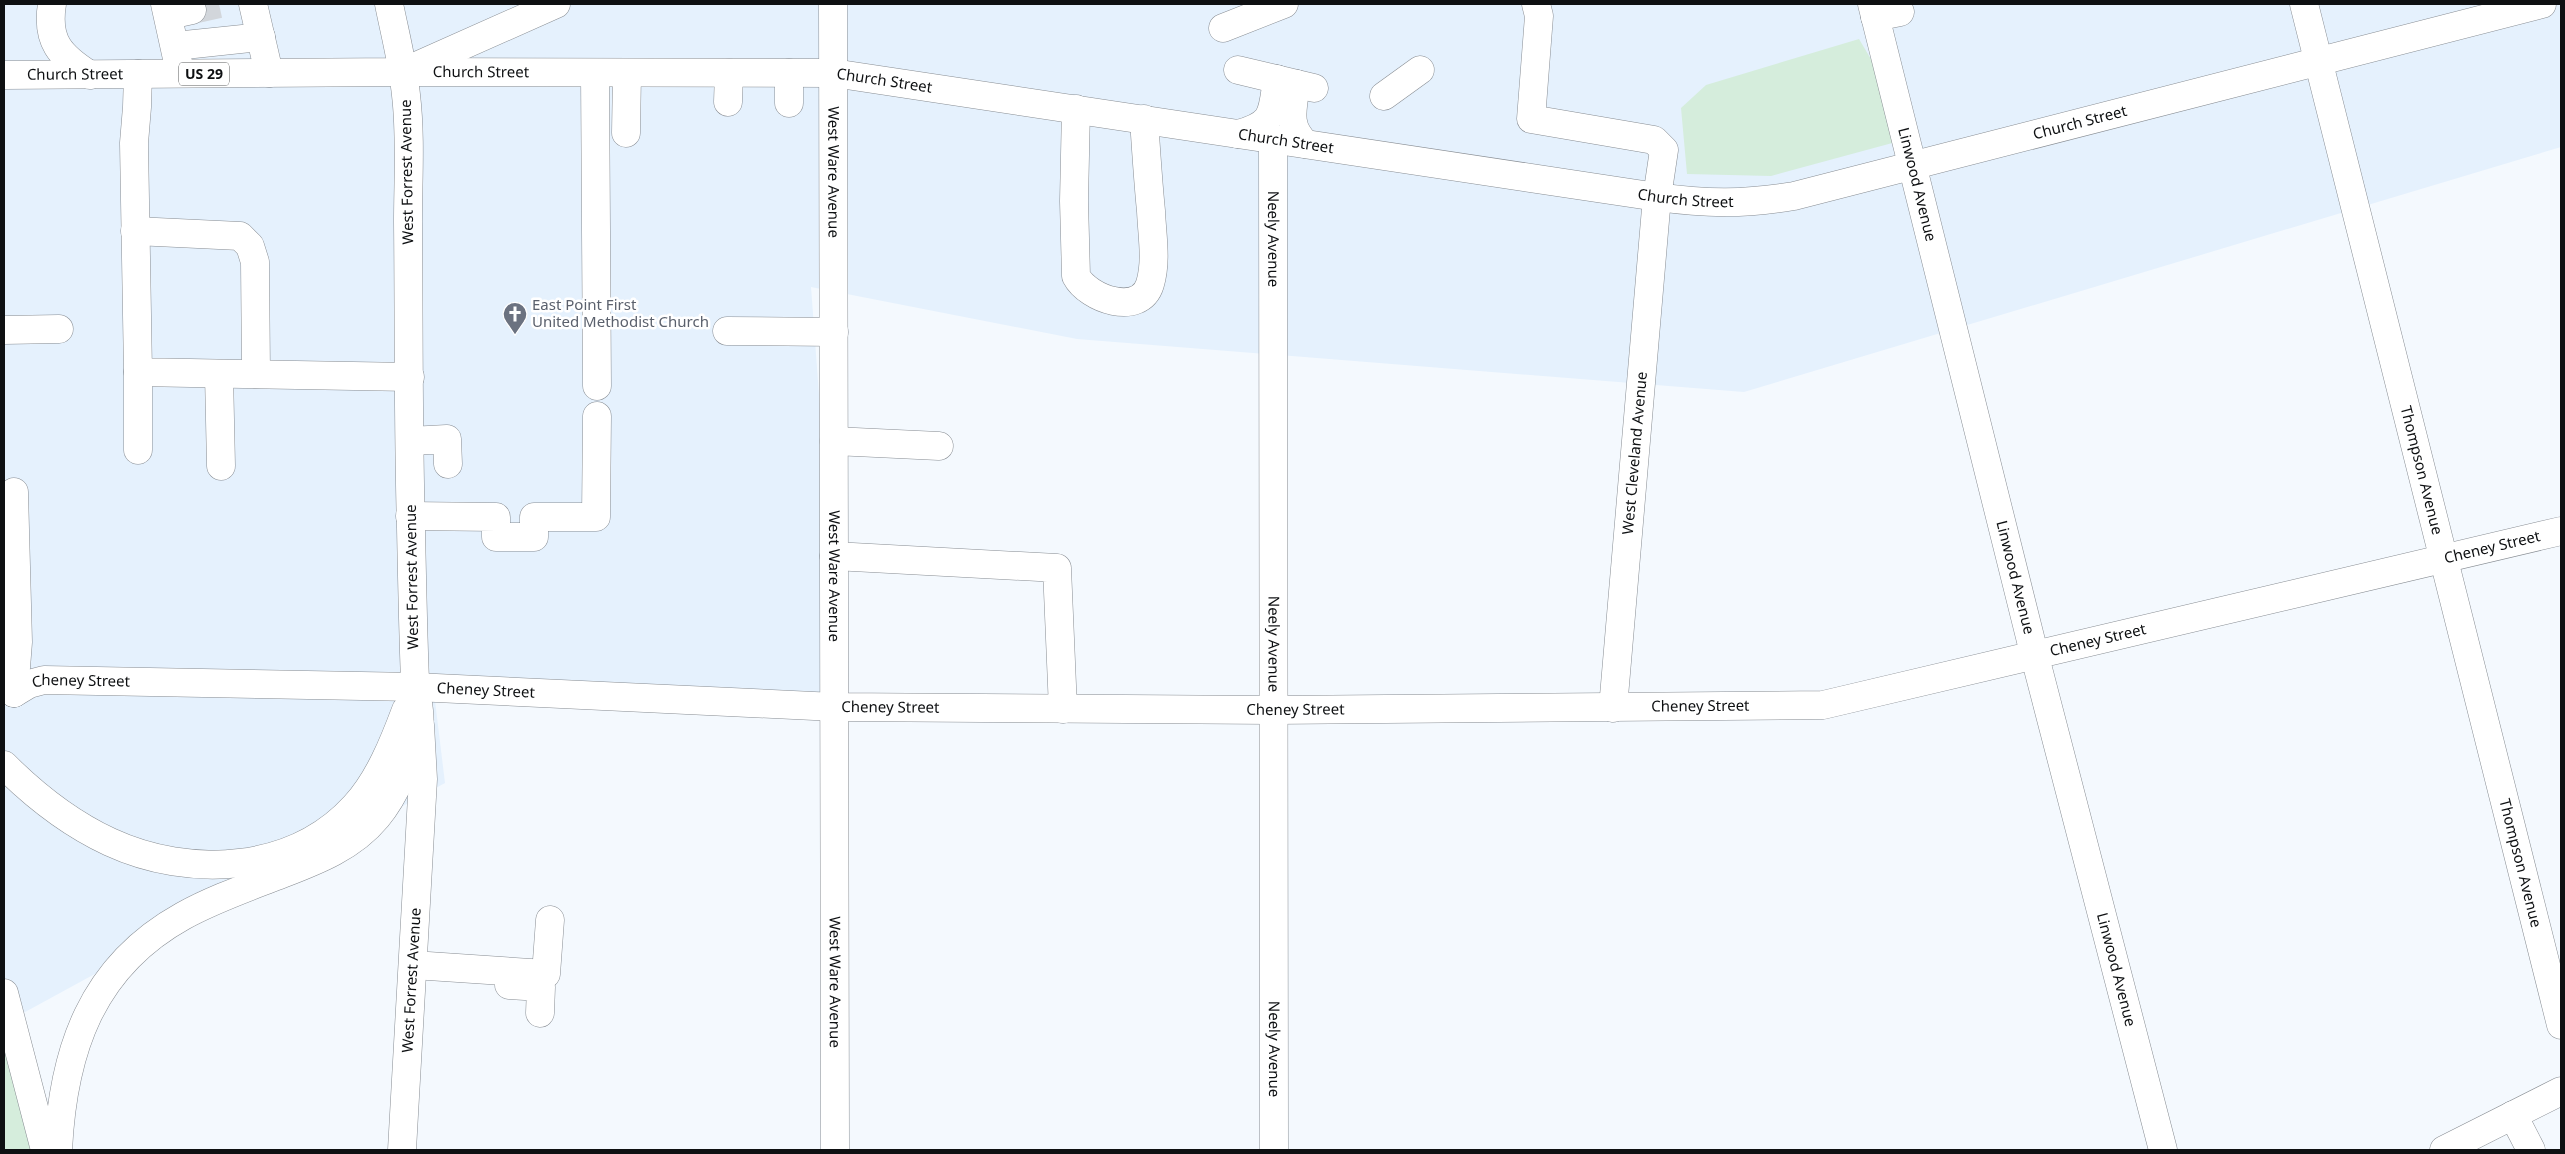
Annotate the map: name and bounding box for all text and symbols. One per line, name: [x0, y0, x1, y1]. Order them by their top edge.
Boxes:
street label: Church Street: [433, 61, 530, 81]
road number: US 29: [179, 62, 229, 86]
street label: Church Street: [27, 63, 124, 84]
street label: Church Street: [835, 63, 934, 97]
street label: West Forrest Avenue: [395, 99, 417, 245]
street label: Church Street: [2031, 100, 2129, 143]
street label: West Ware Avenue: [824, 106, 844, 238]
street label: Church Street: [1237, 123, 1336, 157]
street label: Linwood Avenue: [1894, 125, 1942, 243]
street label: Church Street: [1636, 183, 1734, 211]
street label: Neely Avenue: [1264, 191, 1284, 287]
place label: East Point First United Methodist Church: [532, 294, 709, 331]
church icon: East Point First United Methodist Church: [502, 301, 528, 335]
street label: West Cleveland Avenue: [1617, 371, 1651, 535]
street label: Thompson Avenue: [2397, 404, 2448, 537]
street label: West Forrest Avenue: [400, 504, 422, 650]
street label: West Ware Avenue: [825, 510, 845, 642]
street label: Linwood Avenue: [1992, 518, 2040, 636]
street label: Cheney Street: [2442, 525, 2542, 567]
street label: Neely Avenue: [1264, 596, 1285, 692]
street label: Cheney Street: [2048, 618, 2148, 660]
street label: Cheney Street: [29, 669, 131, 692]
street label: Cheney Street: [436, 677, 536, 702]
street label: Cheney Street: [1651, 695, 1750, 716]
street label: Cheney Street: [841, 696, 940, 717]
street label: Cheney Street: [1246, 698, 1345, 719]
street label: Thompson Avenue: [2495, 796, 2547, 929]
street label: West Forrest Avenue: [397, 907, 425, 1053]
street label: Linwood Avenue: [2093, 910, 2141, 1028]
street label: West Ware Avenue: [826, 916, 846, 1048]
street label: Neely Avenue: [1265, 1001, 1285, 1097]

